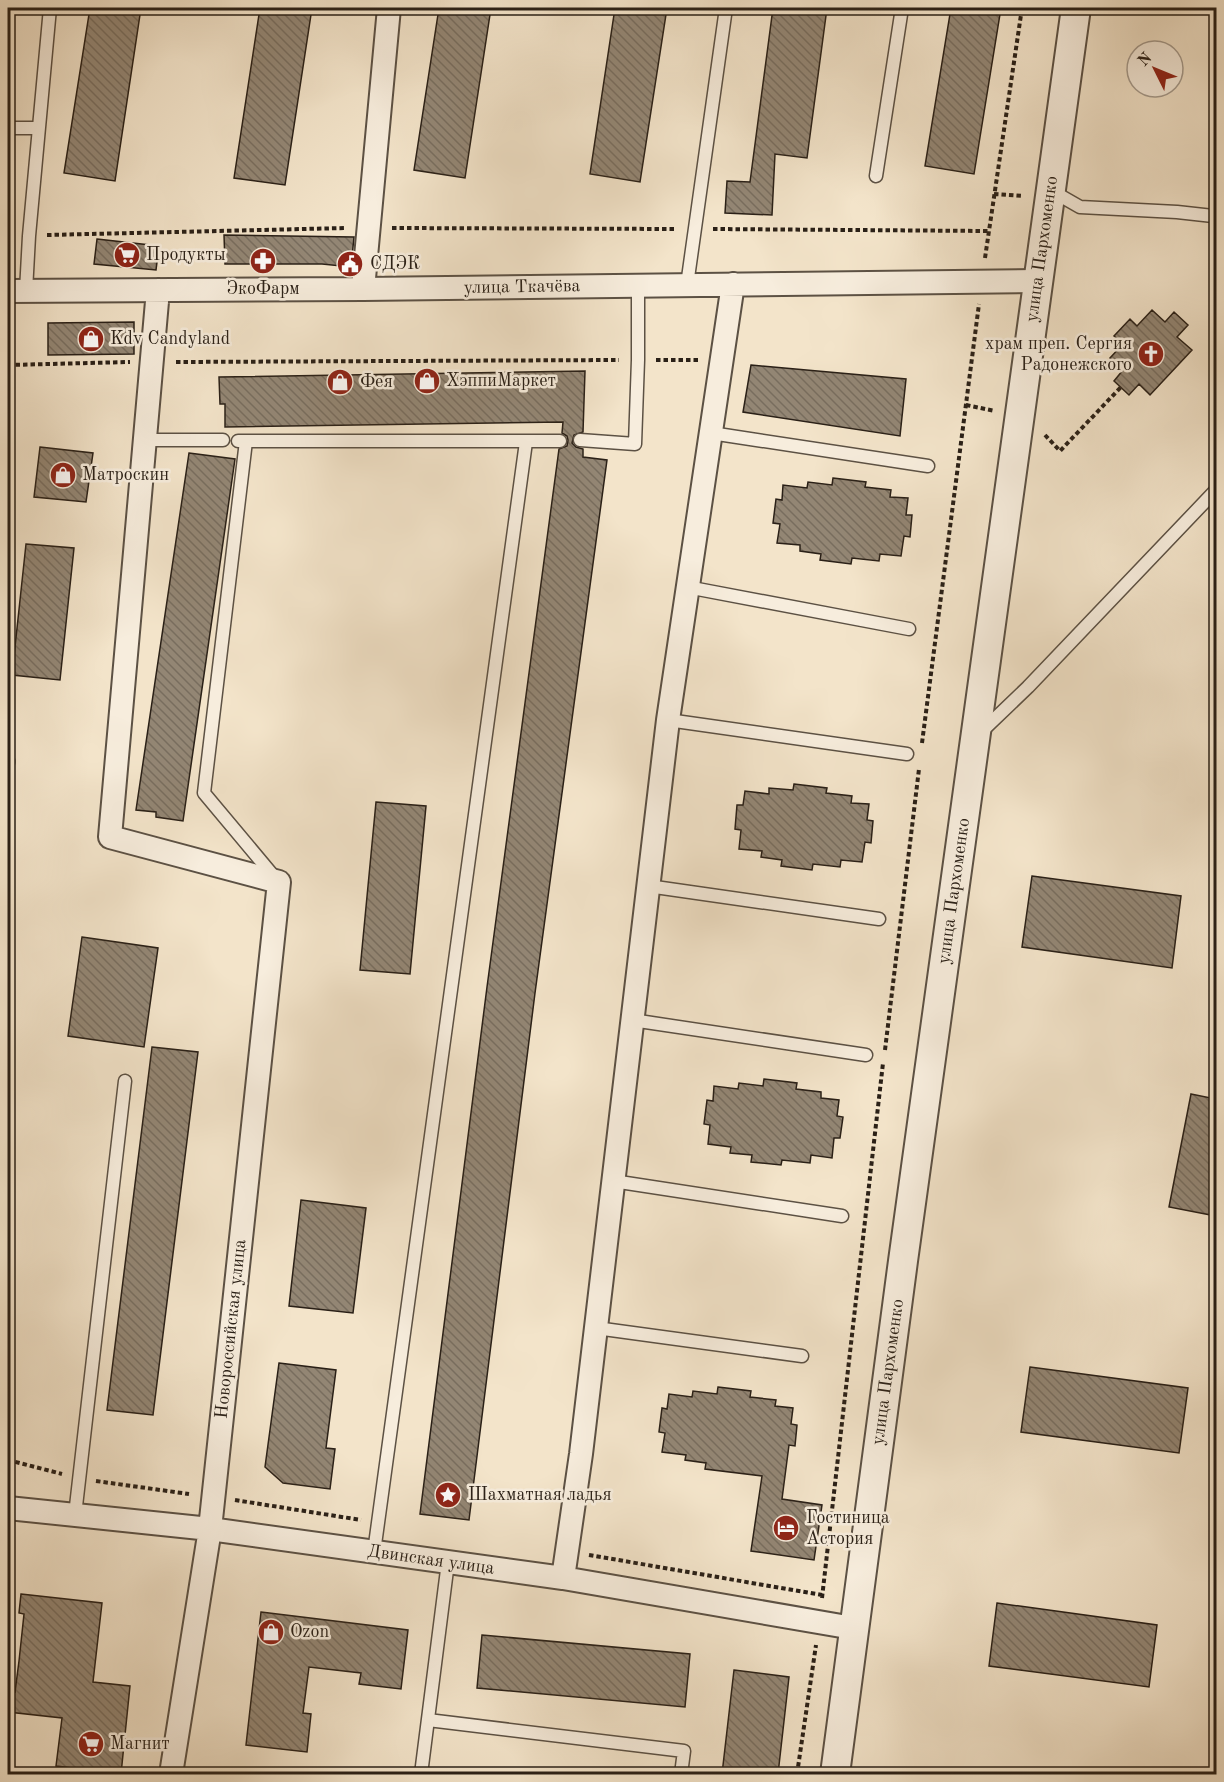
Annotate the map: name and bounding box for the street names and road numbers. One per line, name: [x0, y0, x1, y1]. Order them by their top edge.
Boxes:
street label: улица Пархоменко: [1023, 175, 1061, 323]
street label: улица Ткачёва: [464, 277, 581, 297]
street label: улица Пархоменко: [935, 817, 973, 965]
street label: Новороссийская улица: [213, 1238, 249, 1420]
street label: улица Пархоменко: [869, 1298, 907, 1446]
street label: Двинская улица: [367, 1542, 496, 1578]

